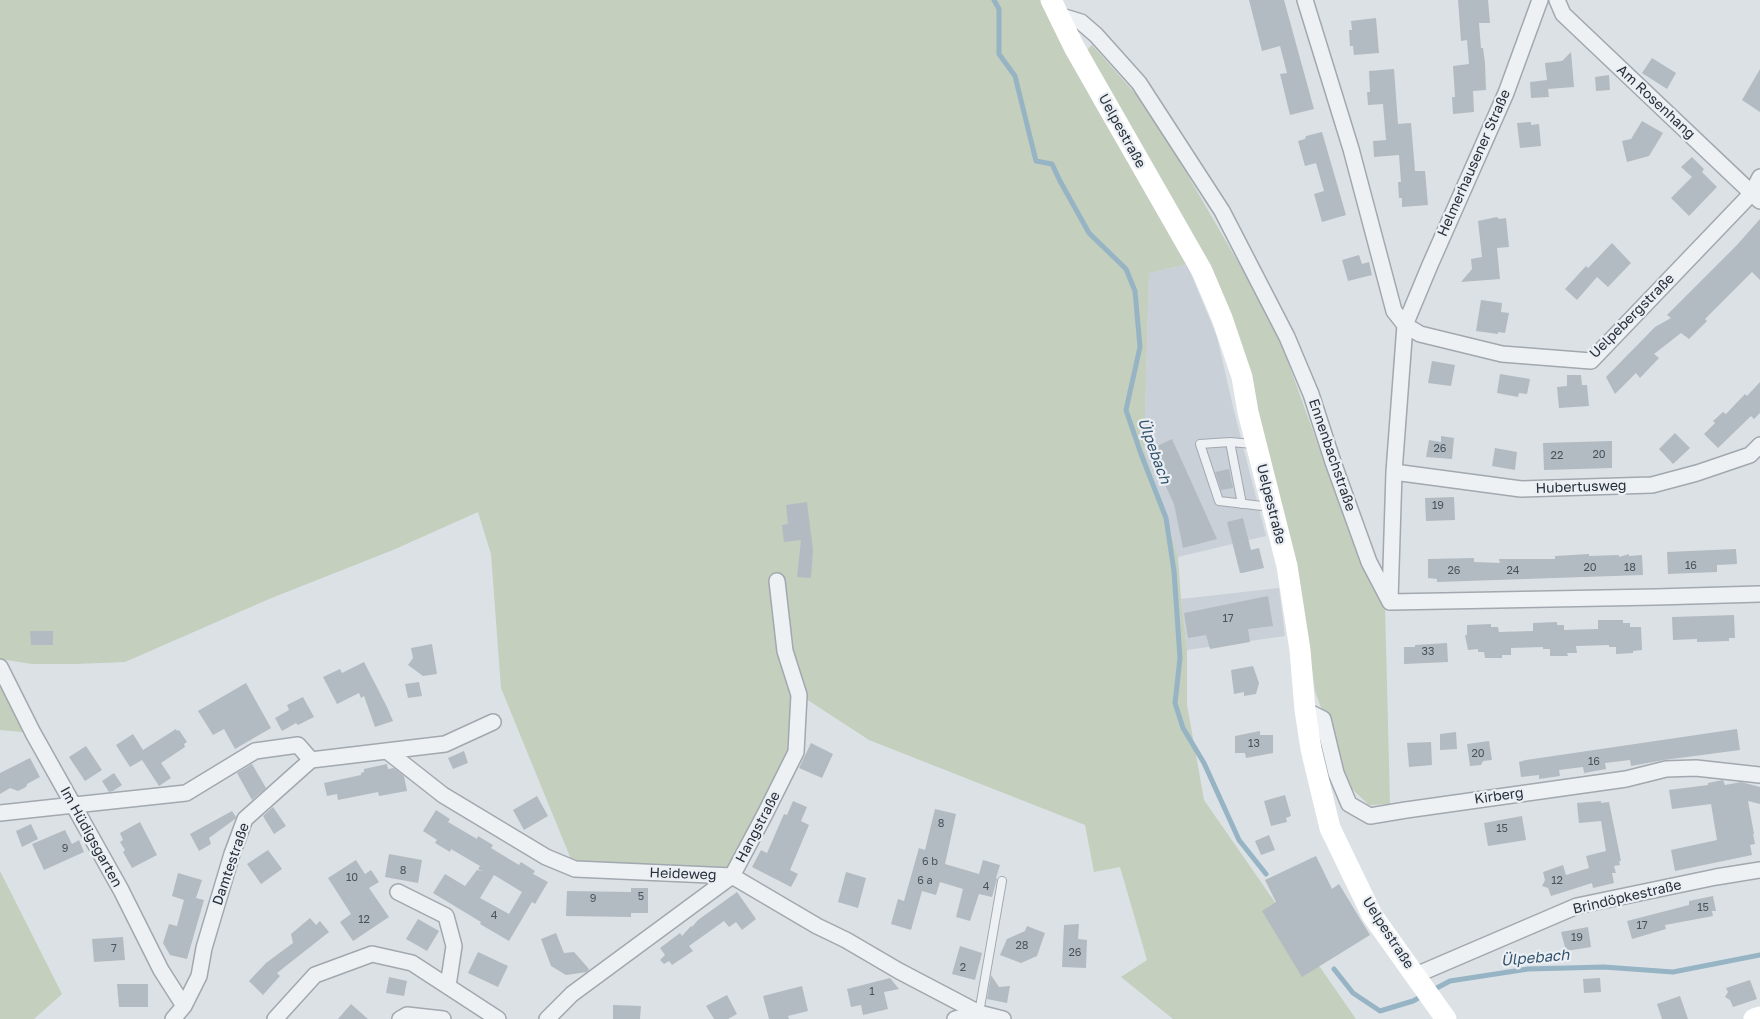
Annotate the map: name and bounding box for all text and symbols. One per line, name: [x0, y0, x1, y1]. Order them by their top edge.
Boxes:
street label: Am Rosenhang: [1613, 61, 1699, 143]
street label: Helmerhausener Straße: [1434, 87, 1514, 239]
street label: Uelpestraße: [1095, 91, 1149, 171]
street label: Uelpebergstraße: [1586, 270, 1678, 362]
street label: Ennenbachstraße: [1305, 397, 1359, 513]
water label: Ülpebach: [1134, 416, 1174, 486]
house number: 26: [1433, 442, 1447, 456]
house number: 20: [1592, 448, 1606, 462]
house number: 22: [1551, 449, 1563, 463]
street label: Uelpestraße: [1253, 462, 1289, 546]
street label: Hubertusweg: [1535, 477, 1627, 497]
house number: 19: [1432, 499, 1444, 513]
house number: 16: [1685, 559, 1697, 573]
house number: 20: [1583, 561, 1597, 575]
house number: 18: [1624, 561, 1636, 575]
house number: 26: [1447, 564, 1461, 578]
house number: 24: [1506, 564, 1520, 578]
house number: 17: [1222, 612, 1234, 626]
house number: 33: [1422, 645, 1434, 659]
house number: 13: [1248, 737, 1260, 751]
house number: 20: [1471, 747, 1485, 761]
house number: 16: [1588, 755, 1600, 769]
street label: Im Hüdigsgarten: [56, 784, 126, 890]
street label: Kirberg: [1473, 784, 1525, 808]
street label: Hangstraße: [732, 789, 784, 865]
house number: 8: [938, 817, 944, 831]
street label: Damtestraße: [209, 821, 253, 907]
house number: 15: [1496, 822, 1508, 836]
house number: 9: [62, 842, 68, 856]
house number: 6 b: [922, 855, 938, 869]
house number: 8: [400, 864, 406, 878]
street label: Heideweg: [649, 864, 717, 884]
house number: 10: [346, 871, 358, 885]
house number: 6 a: [917, 874, 933, 888]
house number: 12: [1551, 874, 1563, 888]
street label: Brindöpkestraße: [1571, 876, 1683, 918]
house number: 4: [983, 880, 989, 894]
house number: 5: [638, 890, 644, 904]
house number: 9: [590, 892, 596, 906]
street label: Uelpestraße: [1359, 894, 1417, 972]
house number: 15: [1697, 901, 1709, 915]
house number: 4: [491, 909, 497, 923]
house number: 12: [358, 913, 370, 927]
house number: 17: [1636, 919, 1648, 933]
house number: 19: [1571, 931, 1583, 945]
house number: 28: [1015, 939, 1029, 953]
house number: 7: [111, 942, 117, 956]
house number: 26: [1068, 946, 1082, 960]
water label: Ülpebach: [1500, 946, 1570, 970]
house number: 2: [960, 961, 966, 975]
house number: 1: [869, 985, 875, 999]

